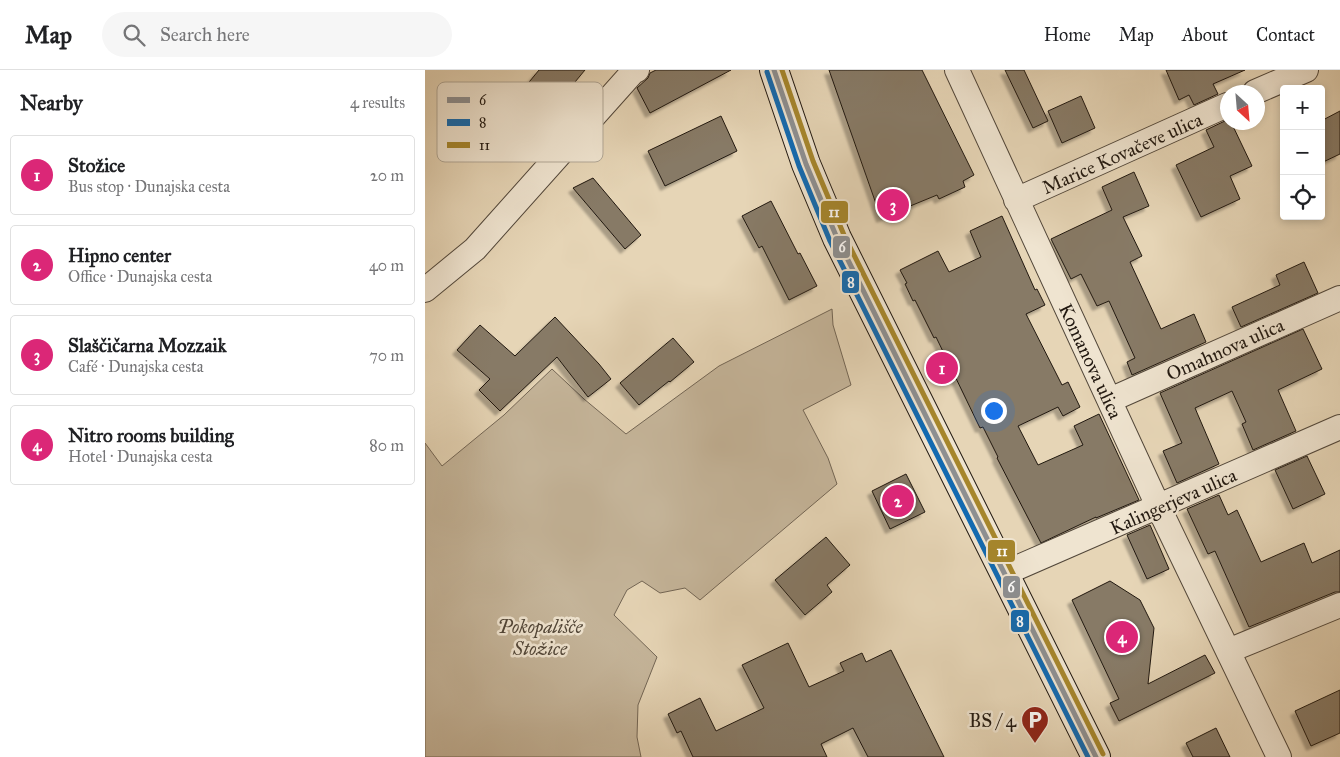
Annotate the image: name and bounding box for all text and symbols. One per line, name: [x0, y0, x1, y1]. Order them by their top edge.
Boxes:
search box: [102, 12, 452, 57]
text: Map: [25, 20, 72, 50]
icon: search: [120, 21, 148, 49]
text: Search here: [160, 23, 250, 46]
text: Home: [1044, 24, 1091, 46]
text: Map: [1119, 24, 1154, 46]
text: About: [1182, 24, 1228, 46]
text: Contact: [1256, 24, 1315, 46]
legend: [437, 82, 603, 162]
north arrow: [1220, 85, 1265, 130]
map controls: [1280, 85, 1325, 220]
button: +: [1280, 85, 1325, 130]
text: Nearby: [20, 90, 83, 116]
text: 6: [479, 92, 487, 109]
text: 4 results: [350, 93, 405, 112]
street label: Marice Kovačeve ulica: [1039, 107, 1207, 199]
text: 8: [479, 114, 486, 131]
button: −: [1280, 130, 1325, 175]
text: 11: [479, 137, 491, 154]
text: Stožice: [68, 154, 125, 177]
text: 1: [34, 166, 40, 185]
text: 20 m: [370, 166, 404, 185]
button: locate: [1280, 175, 1325, 220]
text: Bus stop · Dunajska cesta: [68, 177, 230, 196]
pin: 3: [877, 186, 909, 224]
line badge: 11: [820, 200, 849, 224]
text: 11: [828, 204, 840, 221]
line badge: 6: [832, 235, 851, 259]
text: 6: [838, 239, 846, 256]
text: Hipno center: [68, 244, 171, 267]
text: 2: [33, 256, 41, 275]
text: 40 m: [369, 256, 404, 275]
text: Office · Dunajska cesta: [68, 267, 212, 286]
line badge: 8: [841, 270, 860, 294]
text: 8: [847, 274, 855, 291]
street label: Komanova ulica: [1054, 300, 1128, 423]
street label: Omahnova ulica: [1163, 313, 1289, 386]
text: Slaščičarna Mozzaik: [68, 334, 226, 357]
text: 3: [34, 346, 40, 365]
text: 70 m: [369, 346, 404, 365]
pin: 1: [926, 349, 958, 387]
text: Café · Dunajska cesta: [68, 357, 204, 376]
your location: [981, 398, 1007, 424]
text: Nitro rooms building: [68, 424, 234, 447]
text: 4: [33, 436, 41, 455]
text: 80 m: [369, 436, 404, 455]
text: Hotel · Dunajska cesta: [68, 447, 212, 466]
street label: Kalingerjeva ulica: [1106, 463, 1241, 541]
pin: 2: [882, 482, 914, 520]
line badge: 11: [987, 539, 1016, 563]
text: 11: [996, 543, 1008, 560]
line badge: 6: [1002, 575, 1021, 599]
text: 6: [1007, 579, 1015, 596]
line badge: 8: [1010, 609, 1030, 633]
text: 8: [1016, 613, 1024, 630]
park label: Pokopališče Stožice: [497, 615, 584, 660]
pin: 4: [1106, 618, 1138, 656]
parking icon: BS / 4: [1020, 705, 1050, 744]
place label: BS / 4: [969, 709, 1016, 732]

